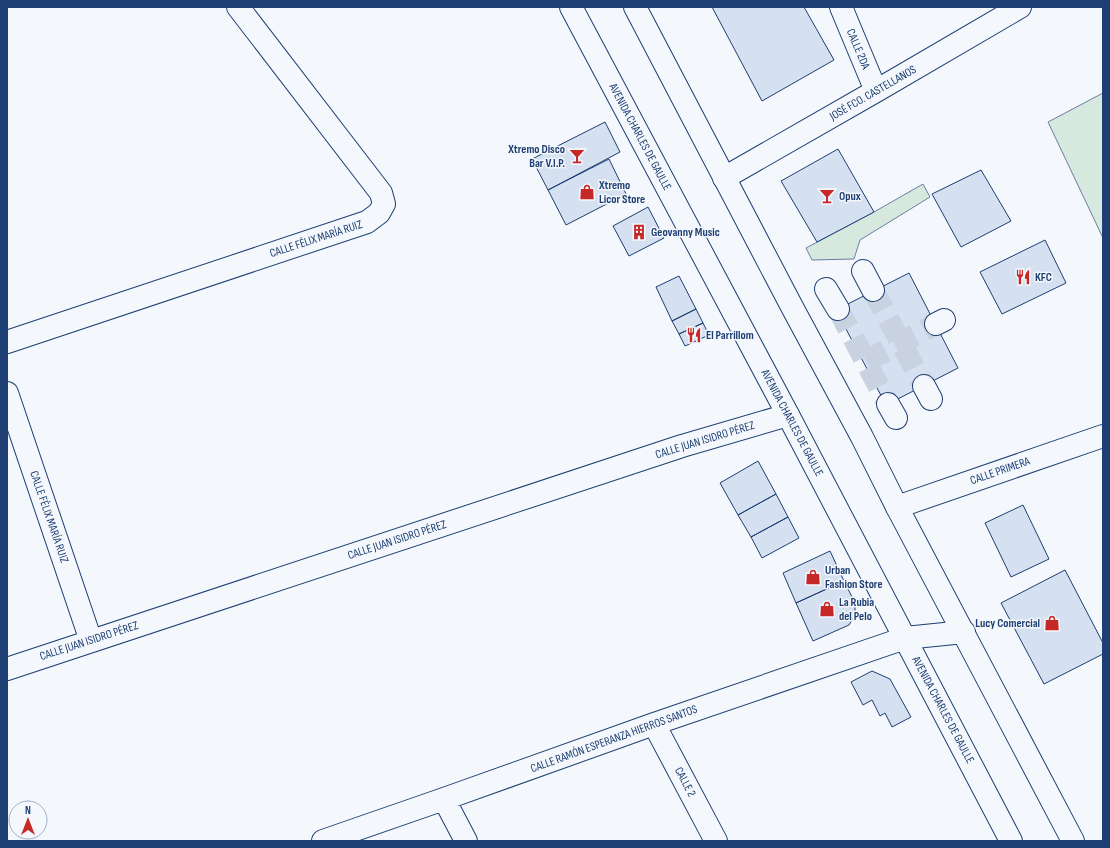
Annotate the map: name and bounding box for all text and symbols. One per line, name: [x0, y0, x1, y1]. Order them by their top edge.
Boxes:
street label: CALLE 2DA: [843, 26, 874, 72]
street label: JOSÉ FCO. CASTELLANOS: [826, 62, 919, 124]
street label: AVENIDA CHARLES DE GAULLE: [605, 80, 675, 193]
place label: Xtremo Disco Bar V.I.P.: [507, 142, 565, 171]
bar icon: Xtremo Disco Bar V.I.P.: [568, 147, 586, 165]
place label: Xtremo Licor Store: [598, 178, 645, 207]
shop icon: Xtremo Licor Store: [578, 183, 596, 201]
bar icon: Opux: [818, 187, 836, 205]
place label: Opux: [839, 189, 861, 204]
street label: CALLE FÉLIX MARÍA RUIZ: [268, 217, 364, 261]
building icon: Geovanny Music: [630, 223, 648, 241]
place label: Geovanny Music: [651, 225, 720, 240]
restaurant icon: KFC: [1014, 268, 1032, 286]
place label: KFC: [1035, 270, 1052, 285]
restaurant icon: El Parrillom: [685, 326, 703, 344]
place label: El Parrillom: [706, 328, 754, 343]
street label: AVENIDA CHARLES DE GAULLE: [757, 366, 827, 479]
street label: CALLE JUAN ISIDRO PÉREZ: [654, 418, 756, 462]
street label: CALLE PRIMERA: [968, 453, 1033, 488]
street label: CALLE FÉLIX MARÍA RUIZ: [26, 469, 72, 565]
street label: CALLE JUAN ISIDRO PÉREZ: [346, 517, 448, 563]
place label: Urban Fashion Store: [825, 563, 883, 592]
shop icon: Urban Fashion Store: [804, 568, 822, 586]
place label: La Rubia del Pelo: [839, 595, 874, 624]
shop icon: La Rubia del Pelo: [818, 600, 836, 618]
shop icon: Lucy Comercial: [1043, 614, 1061, 632]
place label: Lucy Comercial: [975, 616, 1040, 631]
street label: CALLE JUAN ISIDRO PÉREZ: [38, 618, 140, 664]
street label: AVENIDA CHARLES DE GAULLE: [908, 653, 978, 766]
street label: CALLE RAMÓN ESPERANZA HIERROS SANTOS: [528, 702, 700, 776]
street label: CALLE 2: [671, 765, 699, 800]
north arrow: [8, 800, 48, 840]
text: N: [25, 804, 31, 817]

